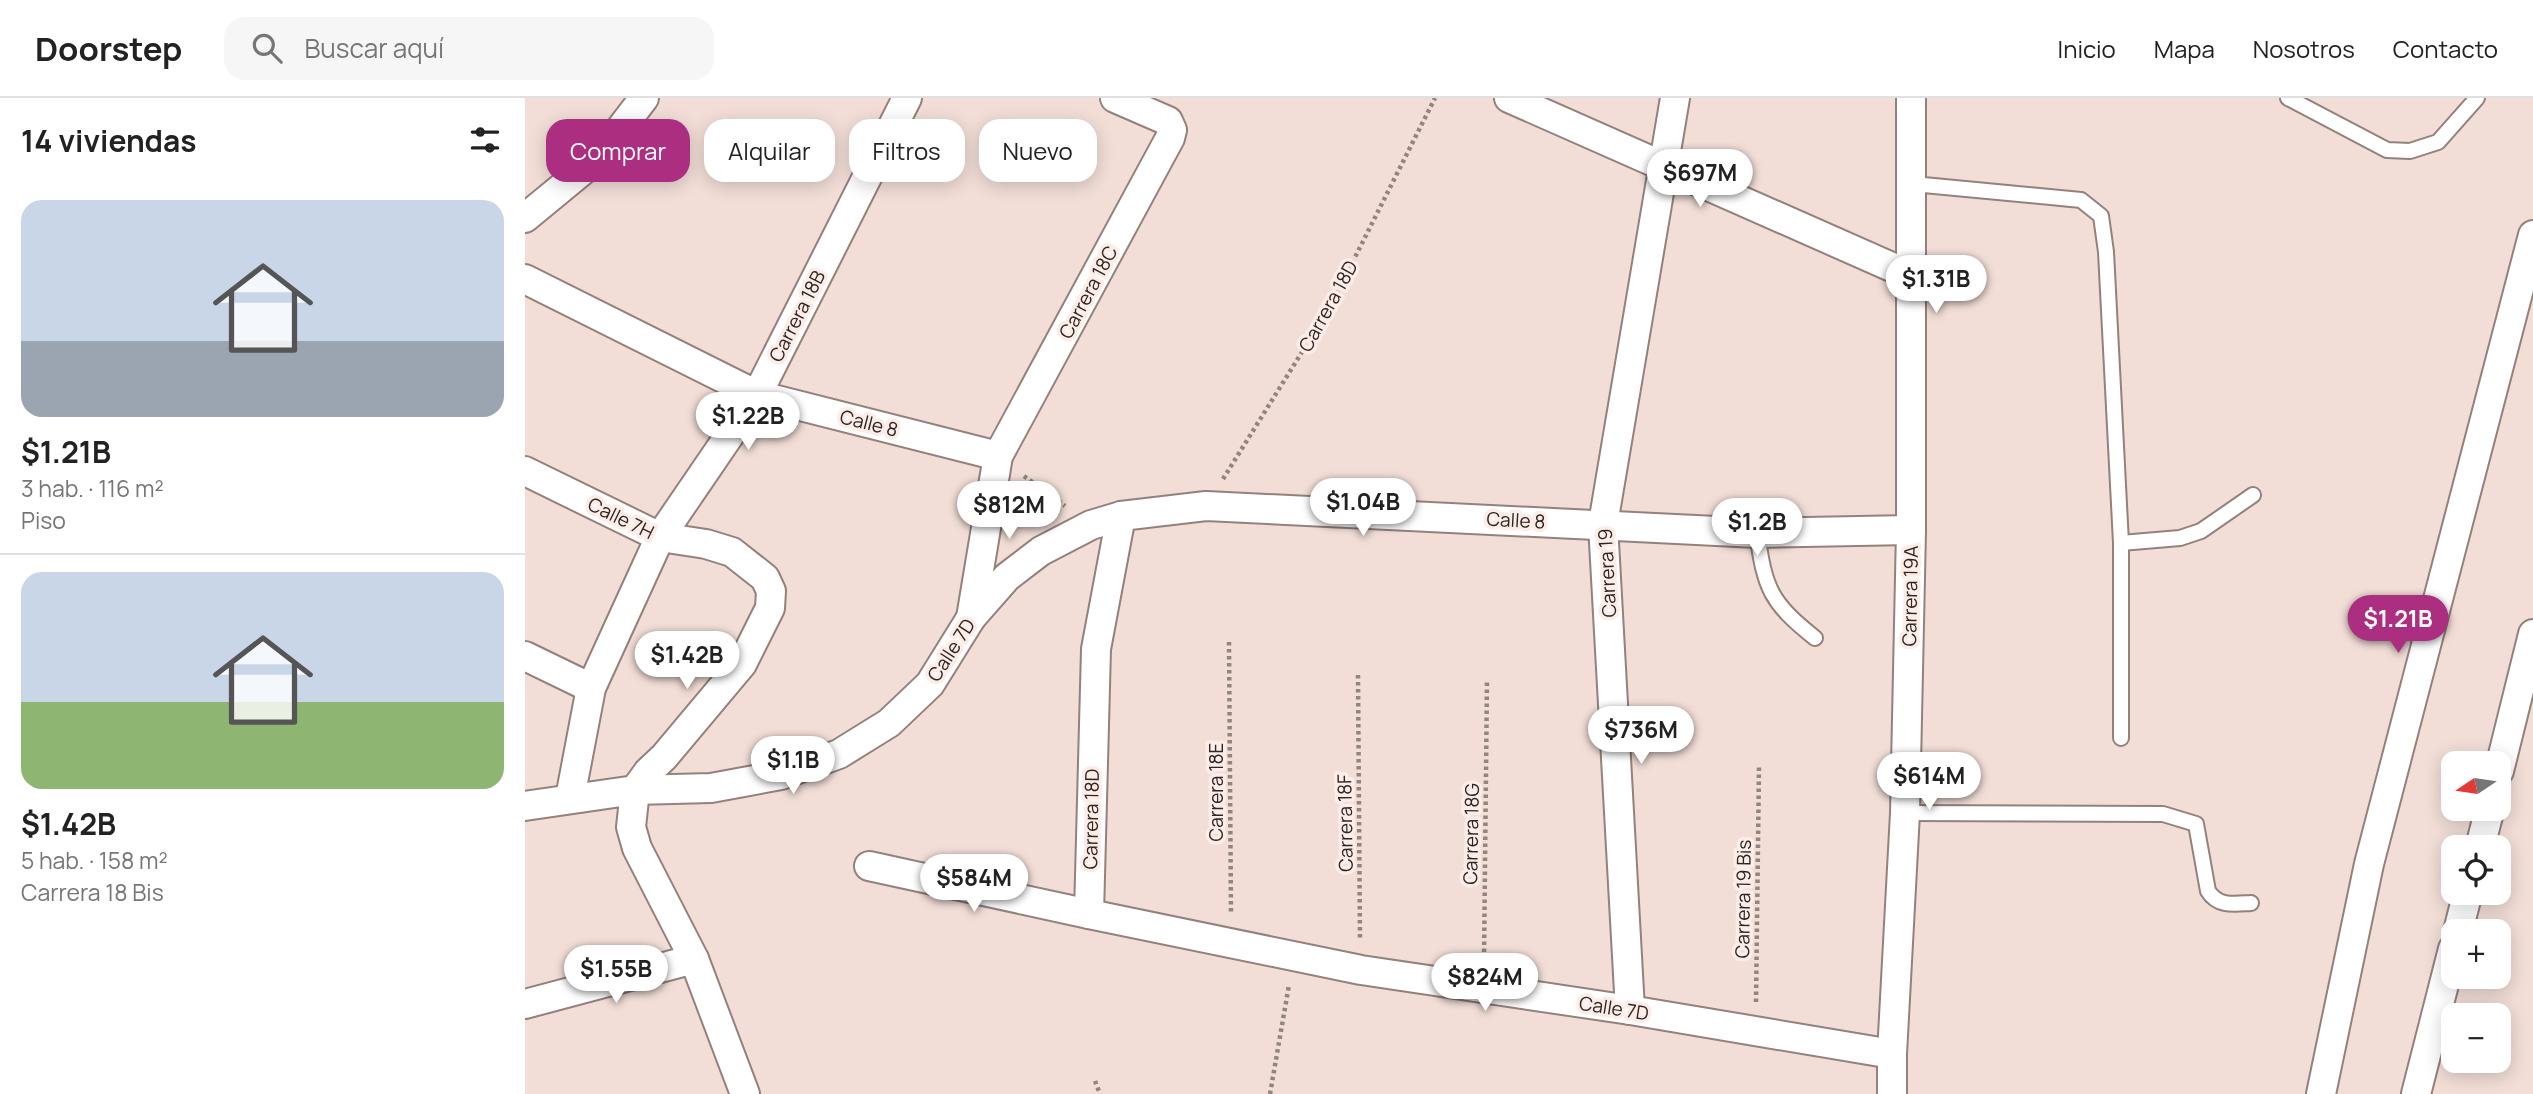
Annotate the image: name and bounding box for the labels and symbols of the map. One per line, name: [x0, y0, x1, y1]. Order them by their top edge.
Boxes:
pin: $697M: [1651, 150, 1749, 209]
street label: Carrera 18C: [1053, 241, 1123, 343]
street label: Carrera 18D: [1292, 256, 1364, 356]
pin: $1.31B: [1879, 256, 1993, 315]
street label: Carrera 18B: [763, 265, 831, 366]
pin: $1.22B: [691, 392, 805, 452]
street label: Calle 8: [837, 403, 901, 443]
pin: $1.04B: [1306, 478, 1420, 538]
pin: $812M: [960, 482, 1058, 541]
street label: Calle 7H: [584, 491, 658, 545]
pin: $1.2B: [1708, 498, 1806, 558]
street label: Calle 8: [1486, 505, 1546, 535]
street label: Carrera 19: [1592, 528, 1622, 618]
street label: Carrera 19A: [1896, 545, 1924, 647]
pin: $1.21B: [2341, 596, 2455, 655]
street label: Calle 7D: [921, 613, 981, 687]
pin: $1.42B: [630, 632, 744, 691]
pin: $736M: [1592, 706, 1690, 766]
pin: $1.1B: [744, 736, 842, 796]
street label: Carrera 18E: [1203, 743, 1229, 841]
north arrow: [2441, 751, 2511, 821]
pin: $614M: [1880, 752, 1978, 812]
street label: Carrera 18D: [1077, 768, 1105, 870]
street label: Carrera 18F: [1331, 774, 1359, 872]
street label: Carrera 18G: [1457, 783, 1485, 885]
street label: Carrera 19 Bis: [1729, 839, 1757, 959]
pin: $584M: [925, 854, 1023, 914]
pin: $1.55B: [559, 946, 673, 1005]
pin: $824M: [1436, 954, 1534, 1013]
street label: Calle 7D: [1577, 990, 1651, 1026]

